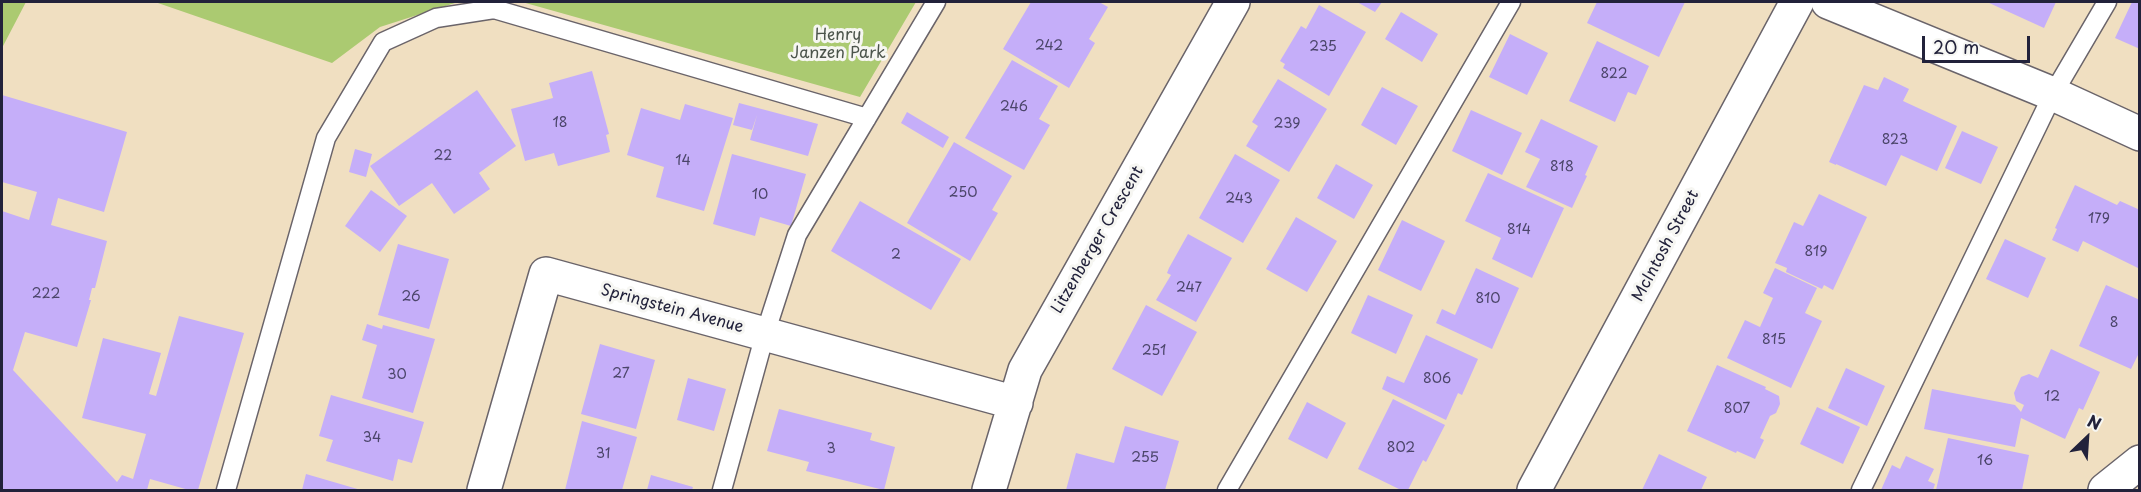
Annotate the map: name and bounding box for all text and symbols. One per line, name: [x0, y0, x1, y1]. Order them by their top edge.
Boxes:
scale bar: [1925, 24, 2033, 62]
park label: Henry Janzen Park: [790, 26, 886, 64]
text: 20 m: [1933, 33, 1979, 60]
house number: 242: [1035, 38, 1063, 54]
house number: 235: [1309, 39, 1337, 55]
house number: 822: [1600, 66, 1628, 82]
house number: 246: [1000, 99, 1028, 115]
house number: 18: [552, 115, 568, 131]
house number: 239: [1274, 116, 1300, 132]
house number: 823: [1882, 132, 1908, 148]
house number: 22: [434, 148, 452, 164]
house number: 14: [675, 153, 691, 169]
house number: 818: [1550, 159, 1574, 175]
street label: Litzenberger Crescent: [1048, 163, 1148, 317]
house number: 250: [949, 185, 977, 201]
house number: 10: [752, 187, 768, 203]
street label: McIntosh Street: [1629, 187, 1703, 305]
house number: 243: [1225, 191, 1253, 207]
house number: 179: [2088, 211, 2110, 227]
house number: 814: [1507, 222, 1531, 238]
house number: 819: [1804, 244, 1828, 260]
house number: 2: [891, 247, 901, 263]
house number: 247: [1176, 280, 1202, 296]
street label: Springstein Avenue: [599, 281, 745, 337]
house number: 222: [32, 286, 60, 302]
house number: 26: [401, 289, 421, 305]
house number: 810: [1475, 291, 1501, 307]
house number: 8: [2110, 315, 2118, 331]
house number: 815: [1762, 332, 1786, 348]
house number: 251: [1142, 343, 1166, 359]
house number: 27: [612, 366, 630, 382]
house number: 30: [387, 367, 407, 383]
house number: 806: [1423, 371, 1451, 387]
house number: 12: [2044, 389, 2060, 405]
house number: 807: [1724, 401, 1750, 417]
north arrow: [2057, 408, 2117, 468]
text: N: [2084, 408, 2105, 435]
house number: 34: [363, 430, 381, 446]
house number: 802: [1387, 440, 1415, 456]
house number: 3: [826, 441, 836, 457]
house number: 31: [596, 446, 610, 462]
house number: 255: [1131, 450, 1159, 466]
house number: 16: [1977, 453, 1993, 469]

